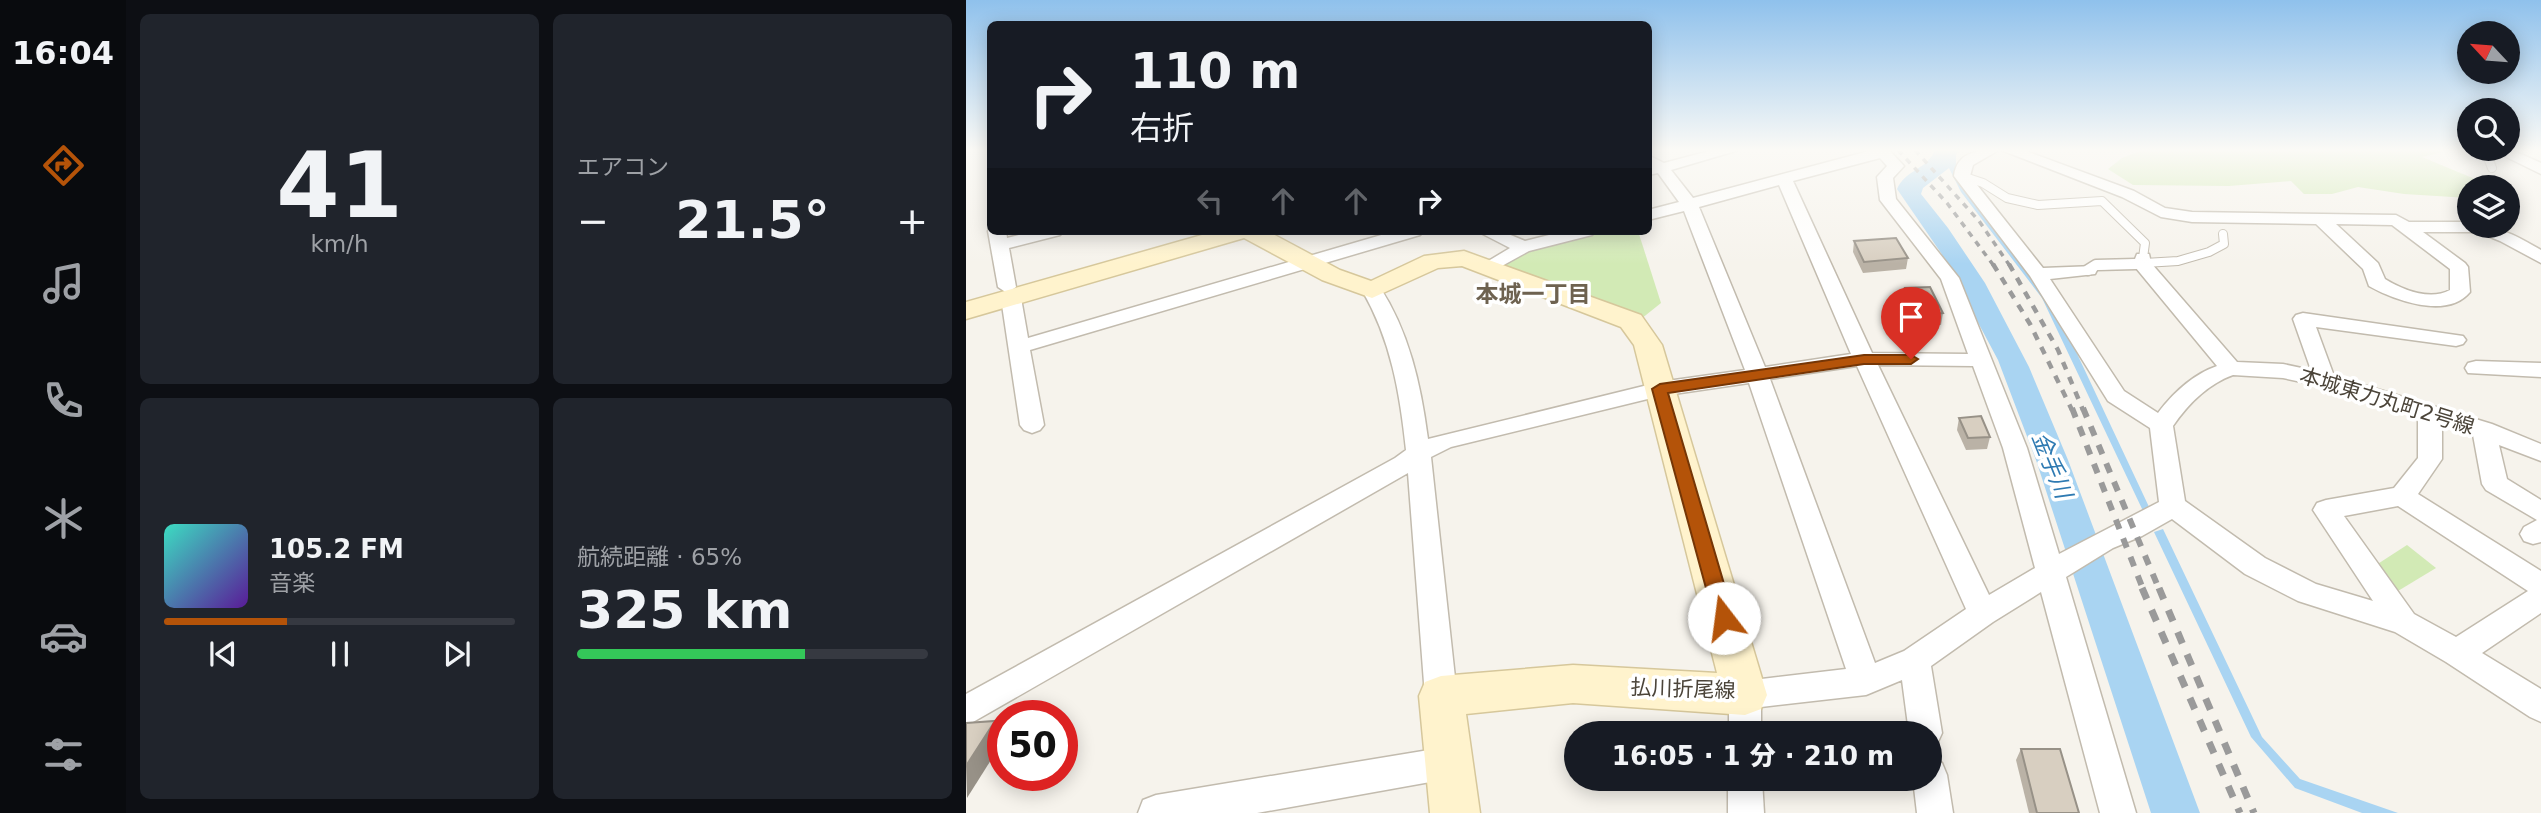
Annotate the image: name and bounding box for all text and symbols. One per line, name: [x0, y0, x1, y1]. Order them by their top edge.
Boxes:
north arrow: [2457, 21, 2520, 84]
map controls: [2457, 21, 2520, 238]
text: 16:04: [12, 34, 114, 72]
text: 110 m: [1130, 43, 1300, 100]
icon: right: [1015, 49, 1106, 140]
button: search: [2457, 98, 2520, 161]
text: 右折: [1130, 109, 1194, 147]
text: 41: [276, 133, 403, 238]
icon: directions: [39, 141, 88, 190]
text: エアコン: [577, 154, 669, 180]
button: layers: [2457, 175, 2520, 238]
icon: left: [1191, 182, 1229, 220]
icon: ahead: [1264, 182, 1302, 220]
icon: ahead: [1337, 182, 1375, 220]
icon: right: [1410, 182, 1448, 220]
text: 21.5°: [675, 190, 830, 250]
text: −: [577, 199, 609, 243]
text: +: [896, 199, 928, 243]
text: km/h: [310, 231, 369, 257]
icon: music: [39, 259, 88, 308]
district label: 本城一丁目: [1476, 281, 1591, 307]
pin: [1881, 287, 1941, 359]
icon: arrive: [1892, 298, 1930, 336]
street label: 本城東力丸町2号線: [2297, 363, 2477, 439]
icon: phone: [39, 376, 88, 425]
water label: 金手川: [2027, 428, 2078, 505]
icon: climate: [39, 494, 88, 543]
text: 105.2 FM: [269, 534, 404, 564]
text: 航続距離 · 65%: [577, 544, 742, 570]
text: 音楽: [269, 570, 315, 596]
text: 325 km: [577, 580, 792, 640]
position arrow: [1687, 581, 1761, 655]
icon: car: [39, 612, 88, 661]
icon: previous: [204, 635, 242, 673]
icon: pause: [321, 635, 359, 673]
icon: next: [438, 635, 476, 673]
street label: 払川折尾線: [1630, 675, 1736, 703]
speed limit sign: 50: [987, 700, 1078, 791]
icon: filters: [39, 730, 88, 779]
text: 16:05 · 1 分 · 210 m: [1612, 741, 1894, 771]

